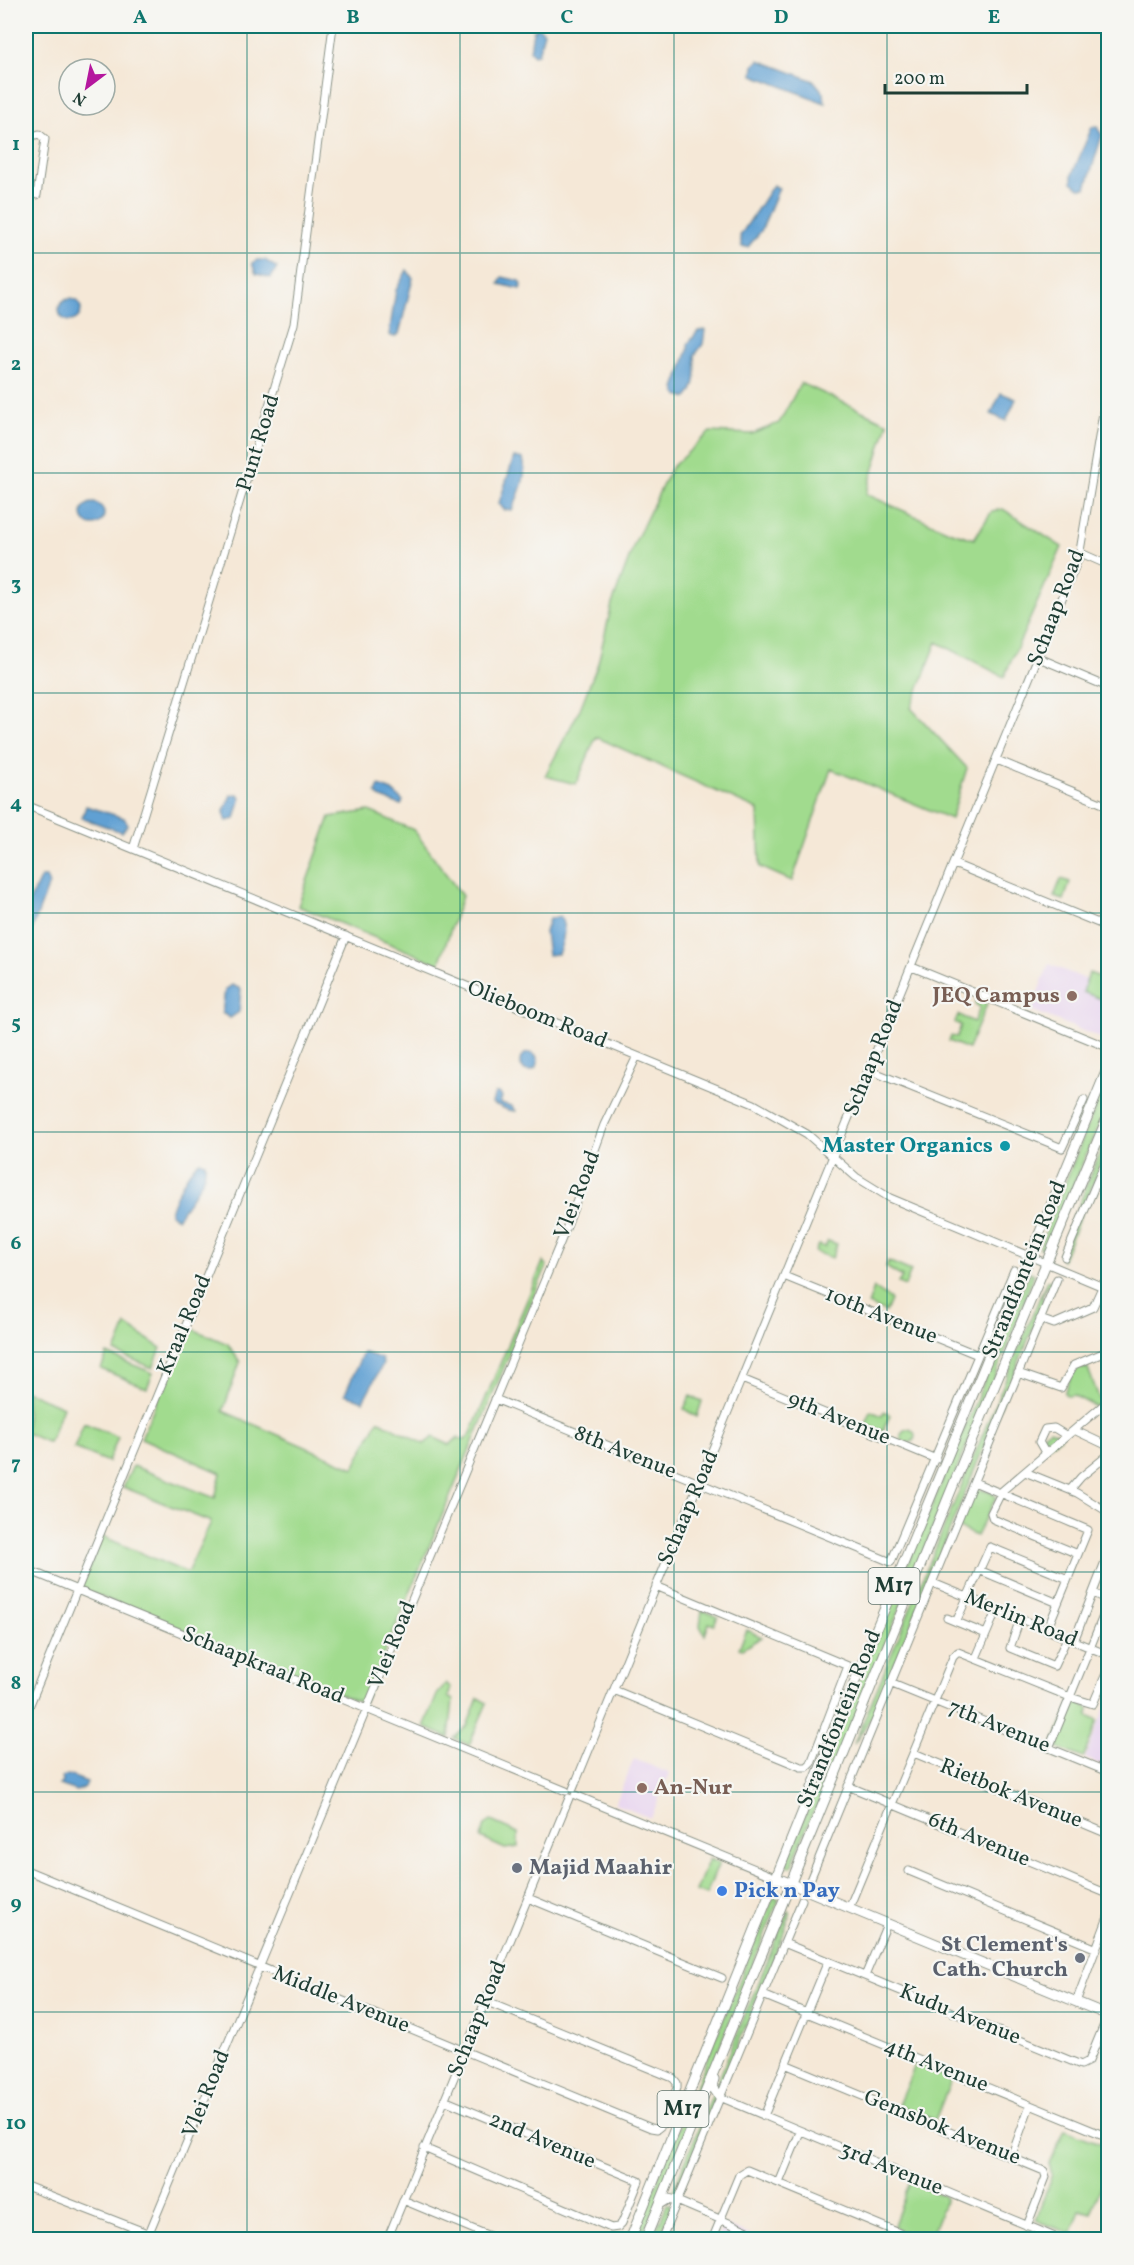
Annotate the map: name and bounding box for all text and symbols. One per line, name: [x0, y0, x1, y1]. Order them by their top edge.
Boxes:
text: A: [133, 4, 147, 32]
text: B: [346, 4, 360, 32]
text: C: [561, 4, 574, 32]
text: D: [774, 4, 788, 32]
text: E: [988, 4, 1000, 32]
north arrow: [57, 57, 117, 117]
scale bar: [885, 57, 1028, 95]
text: 200 m: [894, 67, 945, 92]
text: N: [69, 85, 91, 110]
text: 1: [12, 131, 20, 159]
text: 2: [11, 351, 21, 379]
street label: Punt Road: [230, 391, 288, 495]
street label: Schaap Road: [1020, 545, 1094, 671]
text: 3: [11, 571, 21, 599]
text: 4: [10, 790, 22, 818]
street label: Olieboom Road: [462, 973, 612, 1057]
place label: JEQ Campus: [932, 981, 1060, 1012]
marker: JEQ Campus: [1065, 989, 1079, 1003]
street label: Schaap Road: [837, 995, 911, 1121]
text: 5: [11, 1010, 21, 1038]
place label: Master Organics: [822, 1131, 993, 1162]
marker: Master Organics: [998, 1139, 1012, 1153]
street label: Vlei Road: [547, 1146, 609, 1244]
street label: Strandfontein Road: [975, 1176, 1075, 1364]
text: 6: [11, 1230, 22, 1258]
street label: Kraal Road: [150, 1270, 220, 1380]
street label: 10th Avenue: [820, 1279, 942, 1353]
street label: 9th Avenue: [783, 1384, 895, 1454]
street label: 8th Avenue: [569, 1418, 681, 1488]
street label: Schaap Road: [651, 1445, 727, 1571]
text: 7: [11, 1450, 21, 1478]
road number: M17: [868, 1568, 920, 1604]
street label: Merlin Road: [960, 1582, 1082, 1656]
street label: Vlei Road: [361, 1596, 425, 1694]
street label: Schaapkraal Road: [177, 1619, 349, 1713]
street label: Strandfontein Road: [790, 1625, 890, 1813]
text: 8: [11, 1670, 21, 1698]
street label: 7th Avenue: [943, 1692, 1055, 1762]
street label: Rietbok Avenue: [935, 1751, 1087, 1837]
place label: An-Nur: [654, 1773, 733, 1804]
marker: An-Nur: [635, 1781, 649, 1795]
street label: 6th Avenue: [923, 1805, 1035, 1875]
place label: Majid Maahir: [529, 1853, 673, 1884]
marker: Majid Maahir: [510, 1861, 524, 1875]
place label: Pick n Pay: [734, 1876, 841, 1907]
marker: Pick n Pay: [715, 1884, 729, 1898]
text: 9: [10, 1890, 22, 1918]
place label: St Clement's Cath. Church: [933, 1930, 1068, 1986]
marker: St Clement's Cath. Church: [1073, 1951, 1087, 1965]
street label: Schaap Road: [441, 1956, 515, 2082]
street label: Middle Avenue: [268, 1958, 414, 2042]
street label: Kudu Avenue: [895, 1977, 1025, 2053]
street label: 4th Avenue: [879, 2031, 993, 2101]
street label: Vlei Road: [175, 2045, 239, 2143]
street label: Gemsbok Avenue: [859, 2082, 1025, 2174]
road number: M17: [658, 2091, 708, 2127]
street label: 2nd Avenue: [484, 2105, 600, 2177]
text: 10: [6, 2110, 26, 2138]
street label: 3rd Avenue: [835, 2134, 947, 2204]

